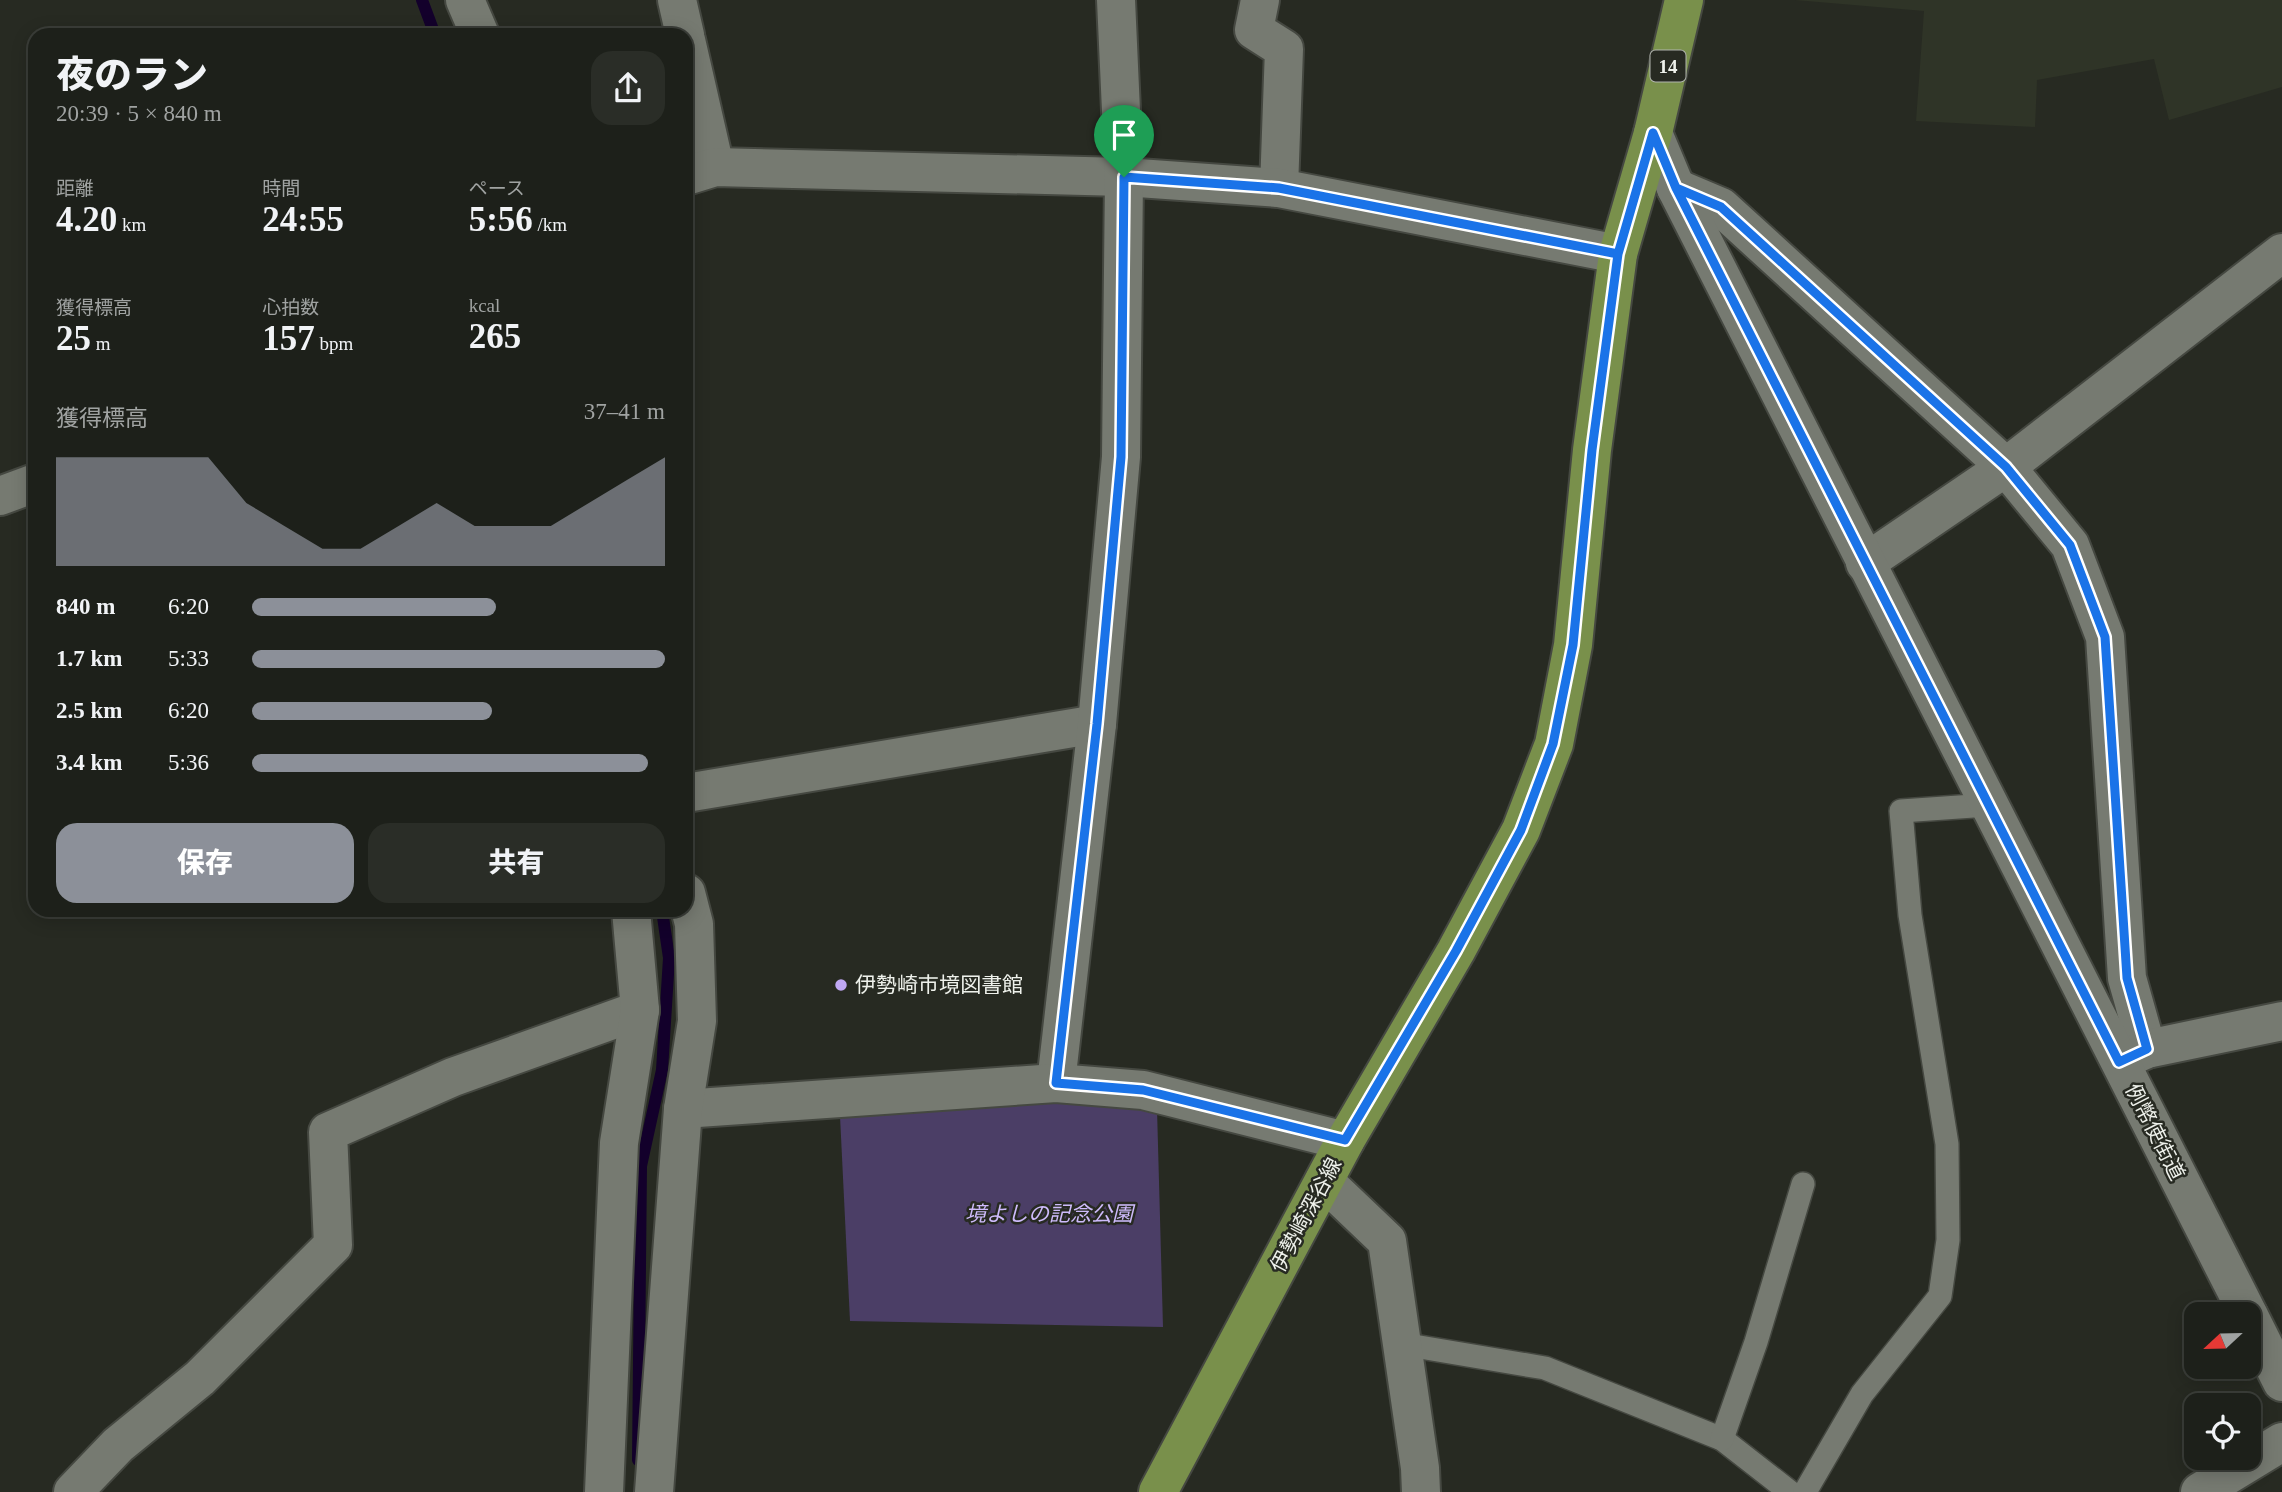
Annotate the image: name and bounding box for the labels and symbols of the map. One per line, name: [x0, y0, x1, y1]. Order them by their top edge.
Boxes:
road number: 14: [1650, 50, 1686, 82]
pin: [1094, 105, 1154, 177]
place label: 伊勢崎市境図書館: [855, 973, 1023, 997]
marker: 伊勢崎市境図書館: [833, 977, 849, 993]
street label: 例幣使街道: [2120, 1080, 2190, 1184]
street label: 伊勢崎深谷線: [1266, 1154, 1346, 1276]
park label: 境よしの記念公園: [965, 1202, 1136, 1226]
north arrow: [2184, 1302, 2261, 1379]

